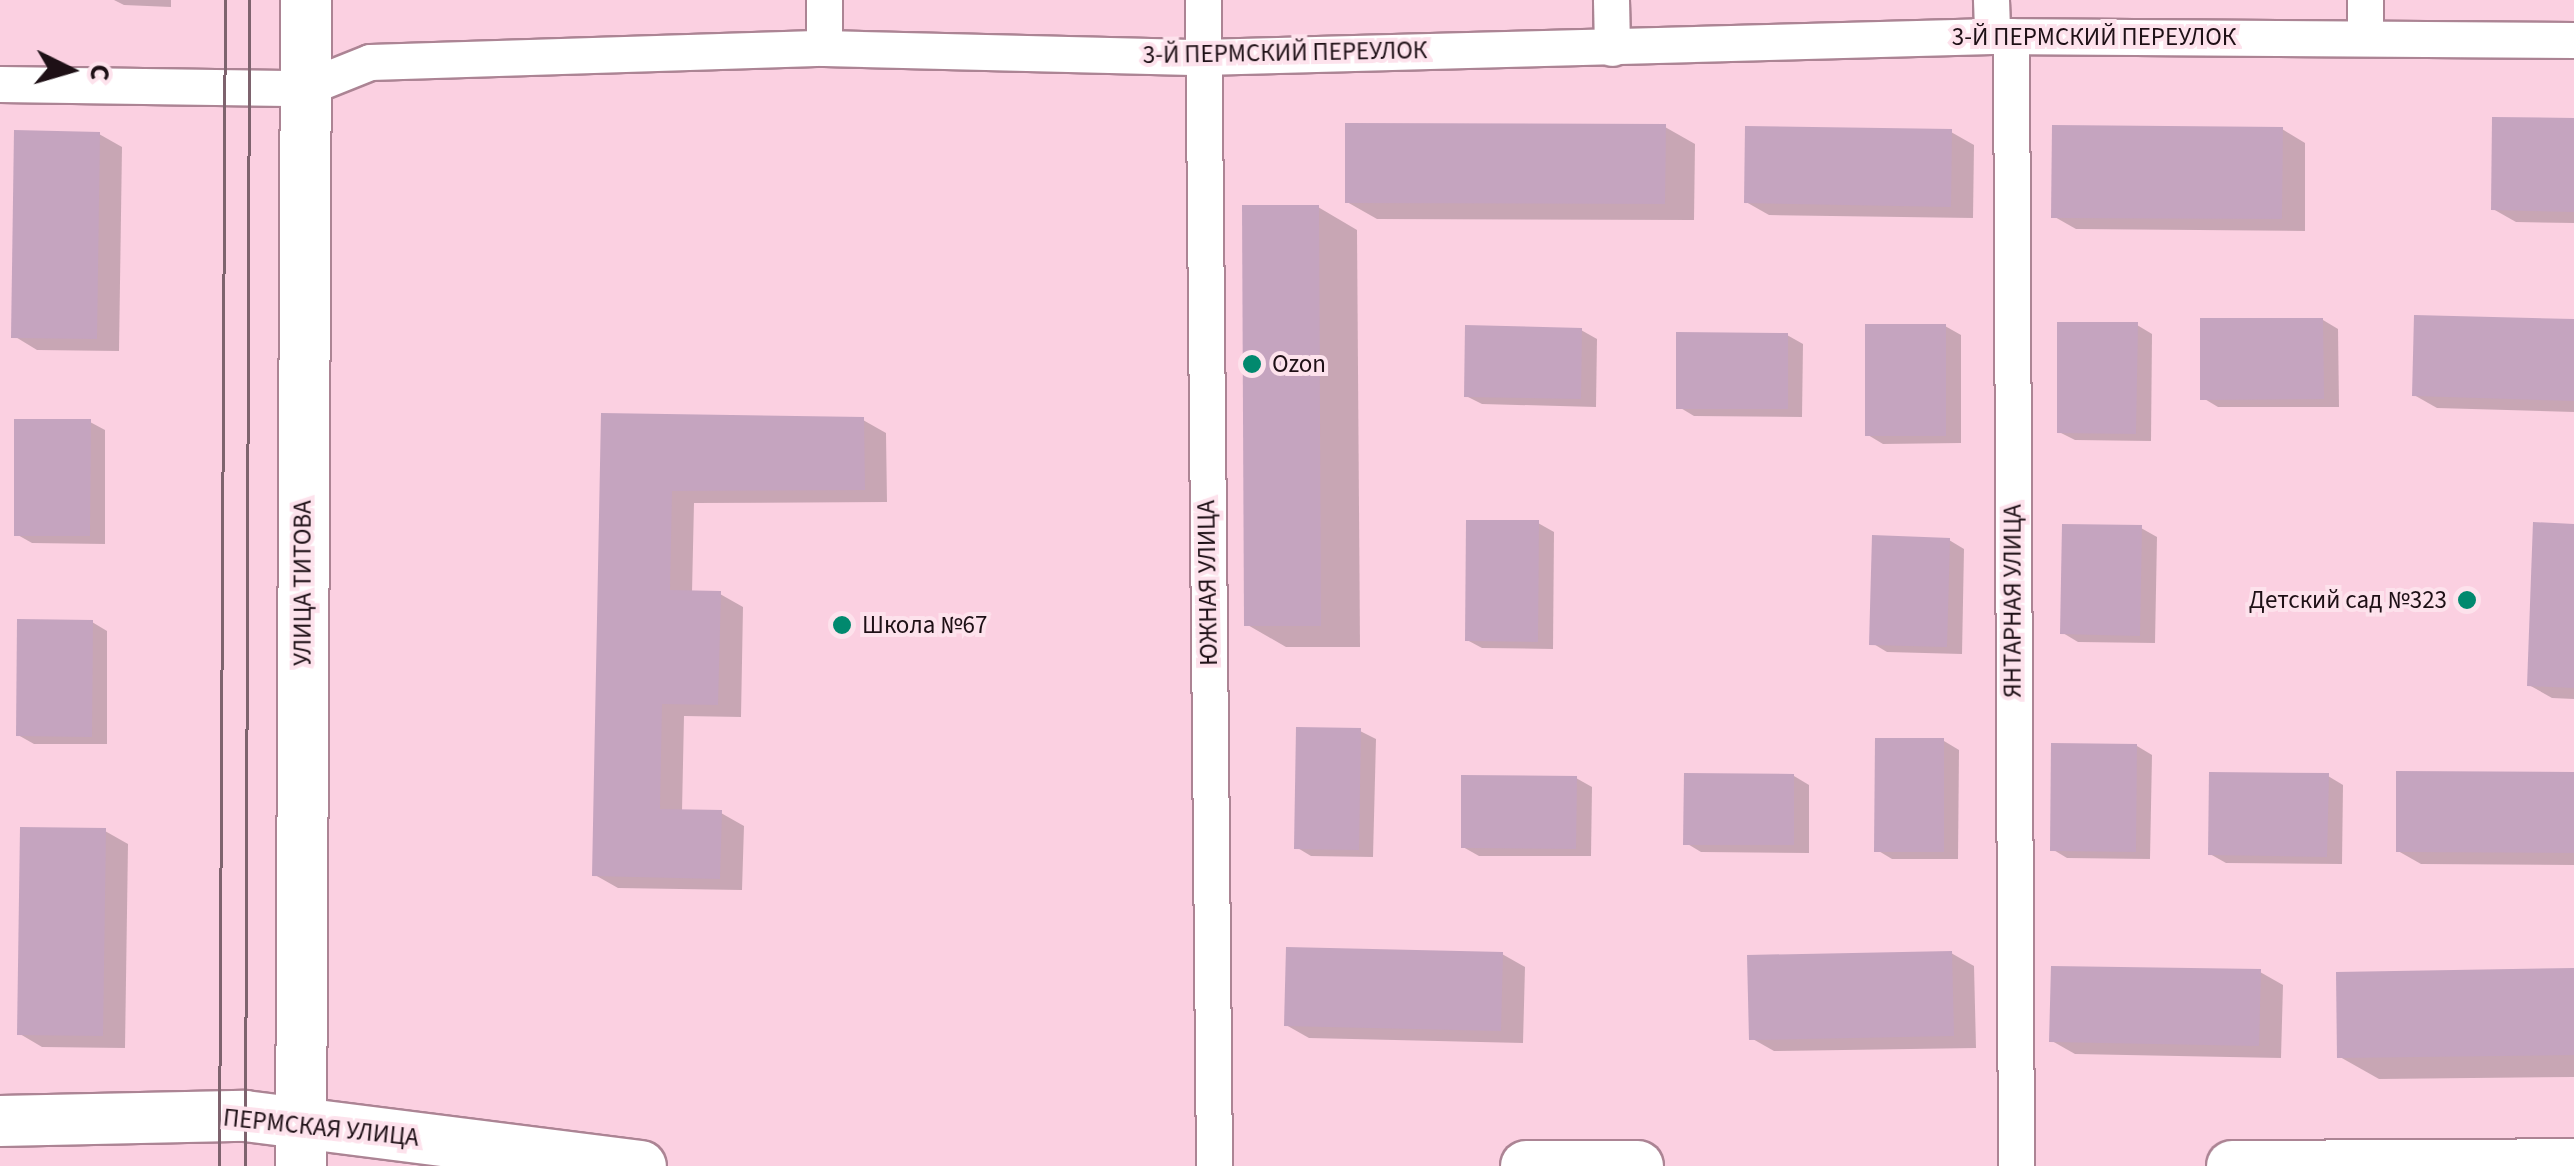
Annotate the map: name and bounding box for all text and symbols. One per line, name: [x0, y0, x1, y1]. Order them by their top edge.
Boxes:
north arrow: [20, 20, 120, 120]
street label: 3-Й ПЕРМСКИЙ ПЕРЕУЛОК: [1952, 22, 2236, 52]
street label: 3-Й ПЕРМСКИЙ ПЕРЕУЛОК: [1142, 36, 1428, 70]
text: С: [79, 63, 121, 82]
place label: Ozon: [1272, 349, 1326, 379]
marker: Ozon: [1241, 353, 1263, 375]
street label: УЛИЦА ТИТОВА: [288, 500, 318, 666]
street label: ЮЖНАЯ УЛИЦА: [1192, 500, 1224, 666]
street label: ЯНТАРНАЯ УЛИЦА: [1998, 504, 2028, 698]
place label: Детский сад №323: [2249, 585, 2447, 615]
marker: Детский сад №323: [2456, 589, 2478, 611]
place label: Школа №67: [862, 610, 987, 640]
marker: Школа №67: [831, 614, 853, 636]
street label: ПЕРМСКАЯ УЛИЦА: [222, 1103, 420, 1153]

